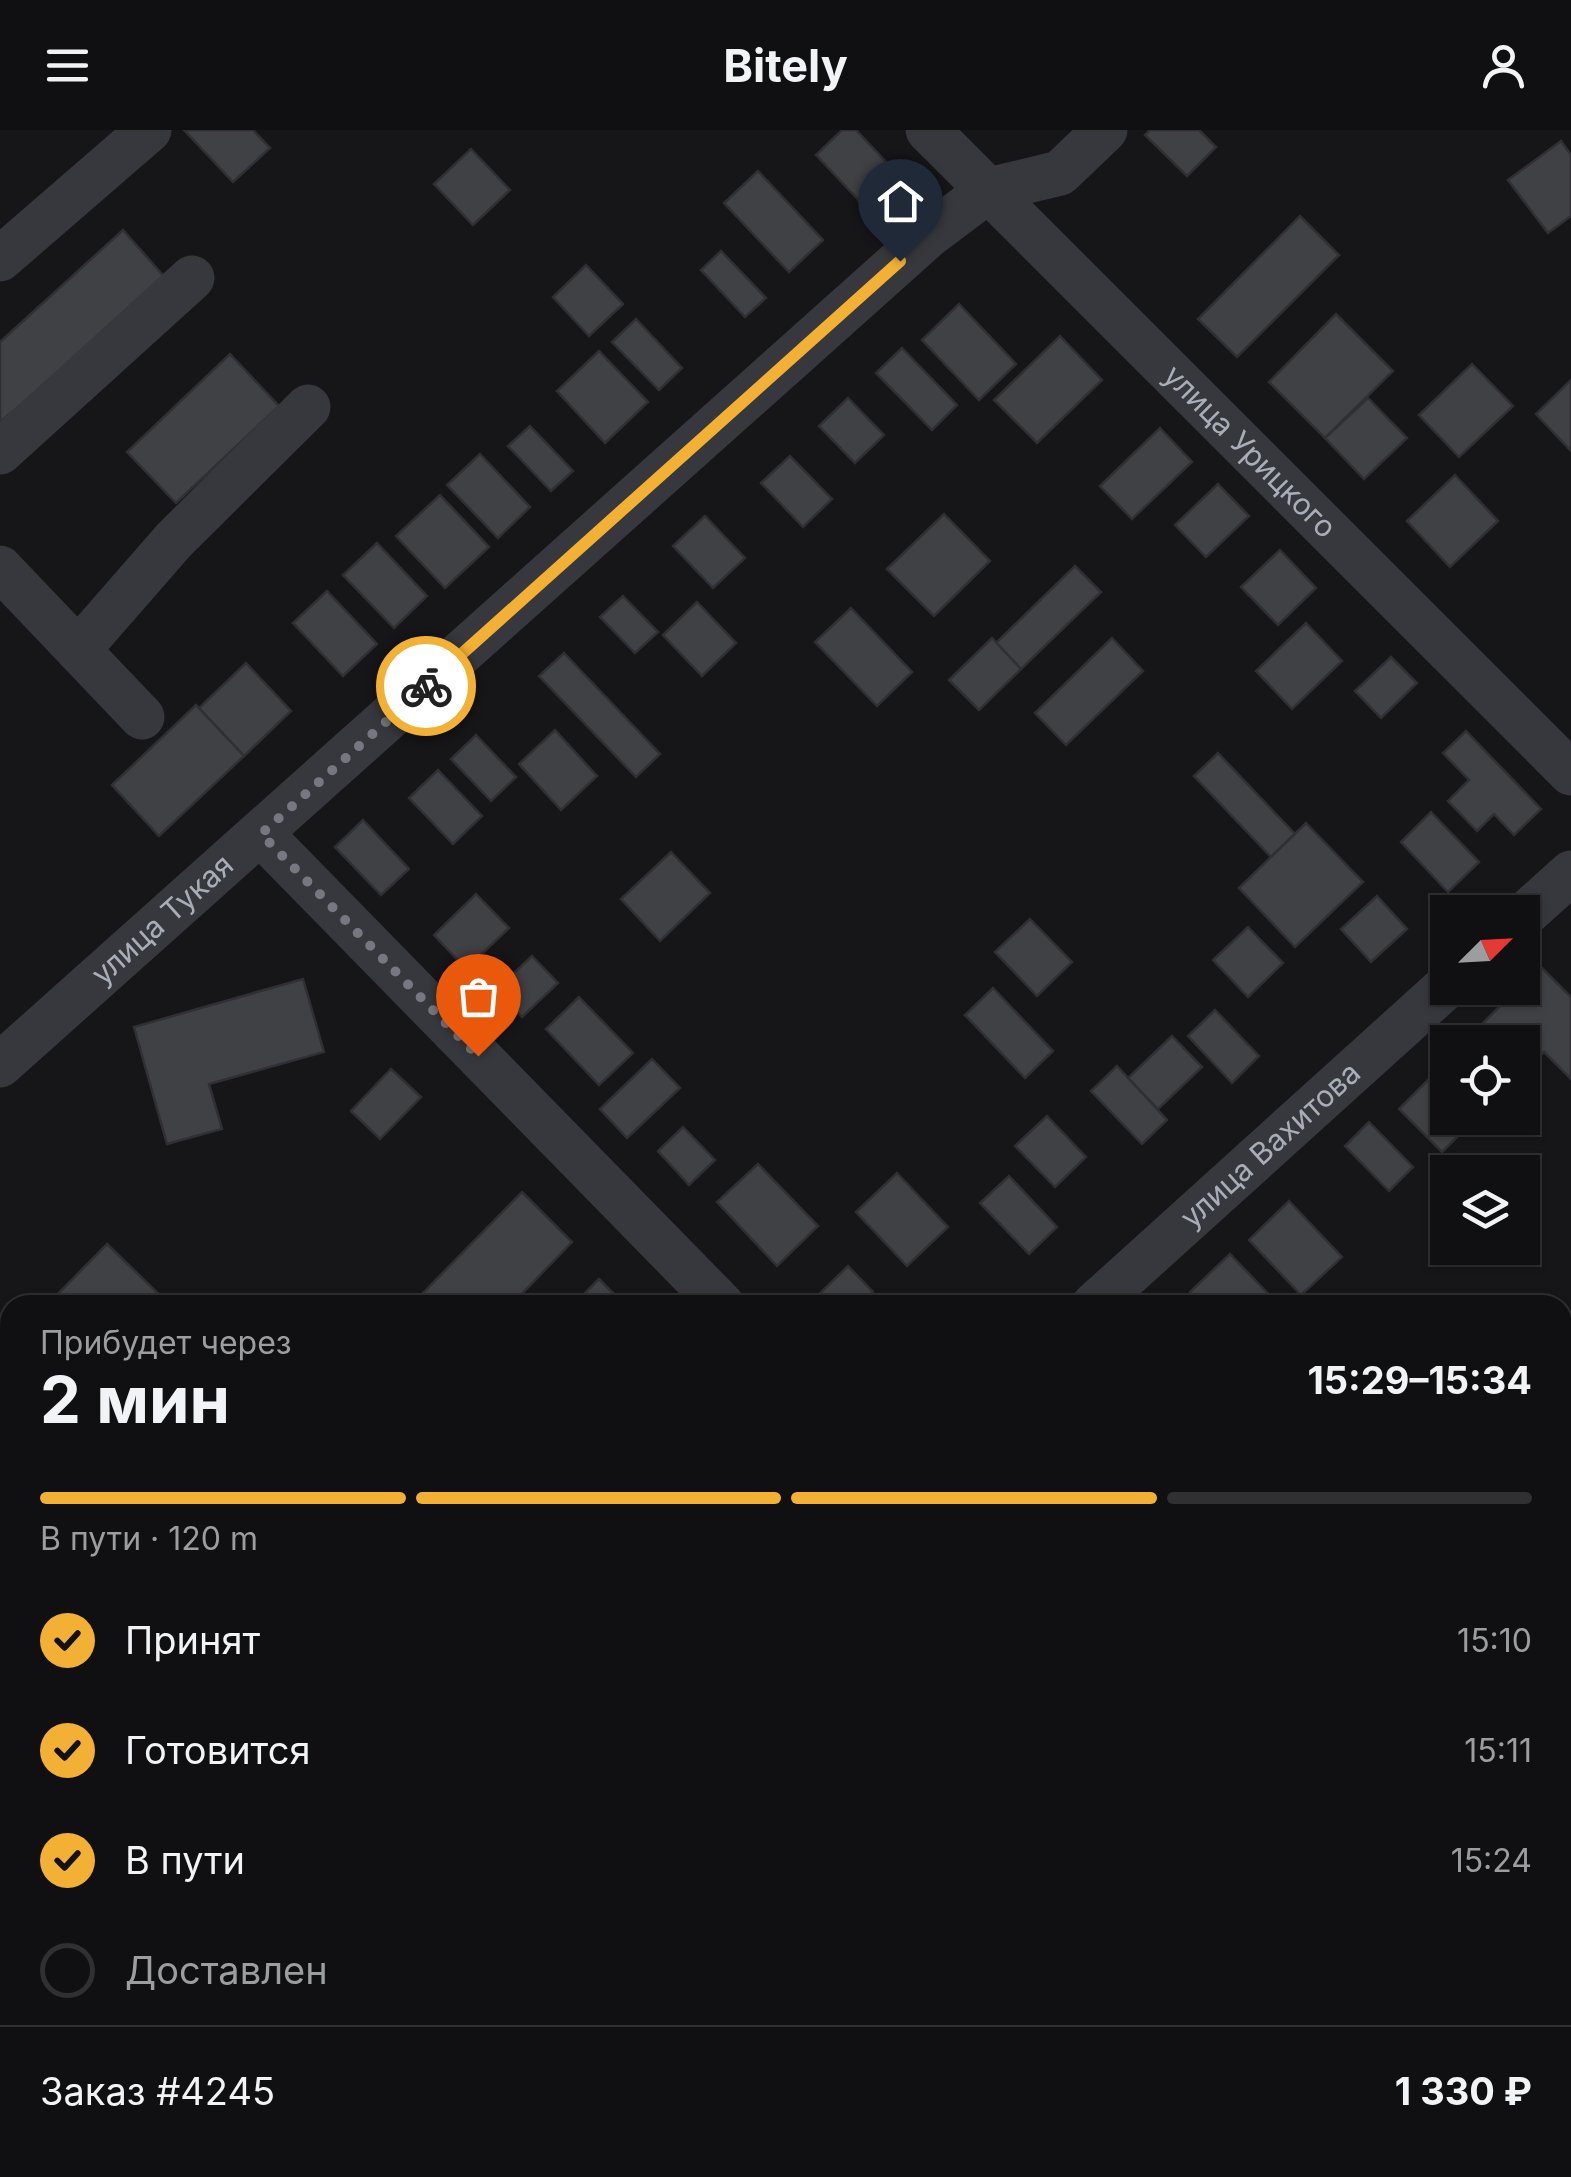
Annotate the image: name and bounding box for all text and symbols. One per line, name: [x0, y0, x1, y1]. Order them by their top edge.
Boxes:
icon: menu: [40, 38, 95, 93]
text: Bitely: [723, 38, 848, 93]
icon: person: [1476, 38, 1531, 93]
pin: [858, 159, 943, 262]
icon: home: [873, 174, 928, 229]
street label: улица Урицкого: [1157, 357, 1344, 545]
courier: [376, 636, 476, 736]
icon: bike: [399, 659, 454, 714]
street label: улица Тукая: [84, 846, 240, 992]
north arrow: [1430, 895, 1540, 1005]
map controls: [1430, 895, 1540, 1265]
pin: [436, 954, 521, 1057]
icon: bag: [451, 969, 506, 1024]
button: locate: [1430, 1025, 1540, 1135]
street label: улица Вахитова: [1173, 1054, 1367, 1235]
button: layers: [1430, 1155, 1540, 1265]
text: Прибудет через: [40, 1323, 292, 1362]
text: 15:29–15:34: [1307, 1357, 1532, 1403]
text: 2 мин: [40, 1360, 230, 1439]
text: В пути · 120 m: [40, 1519, 258, 1558]
icon: check: [40, 1613, 95, 1668]
text: Принят: [125, 1617, 260, 1663]
text: 15:10: [1457, 1621, 1532, 1660]
icon: check: [40, 1723, 95, 1778]
text: Готовится: [125, 1727, 310, 1773]
text: 15:11: [1464, 1731, 1532, 1770]
icon: check: [40, 1833, 95, 1888]
text: В пути: [125, 1837, 245, 1883]
text: 15:24: [1451, 1841, 1532, 1880]
text: Доставлен: [125, 1947, 328, 1993]
text: Заказ #4245: [40, 2068, 275, 2114]
text: 1 330 ₽: [1395, 2068, 1532, 2114]

